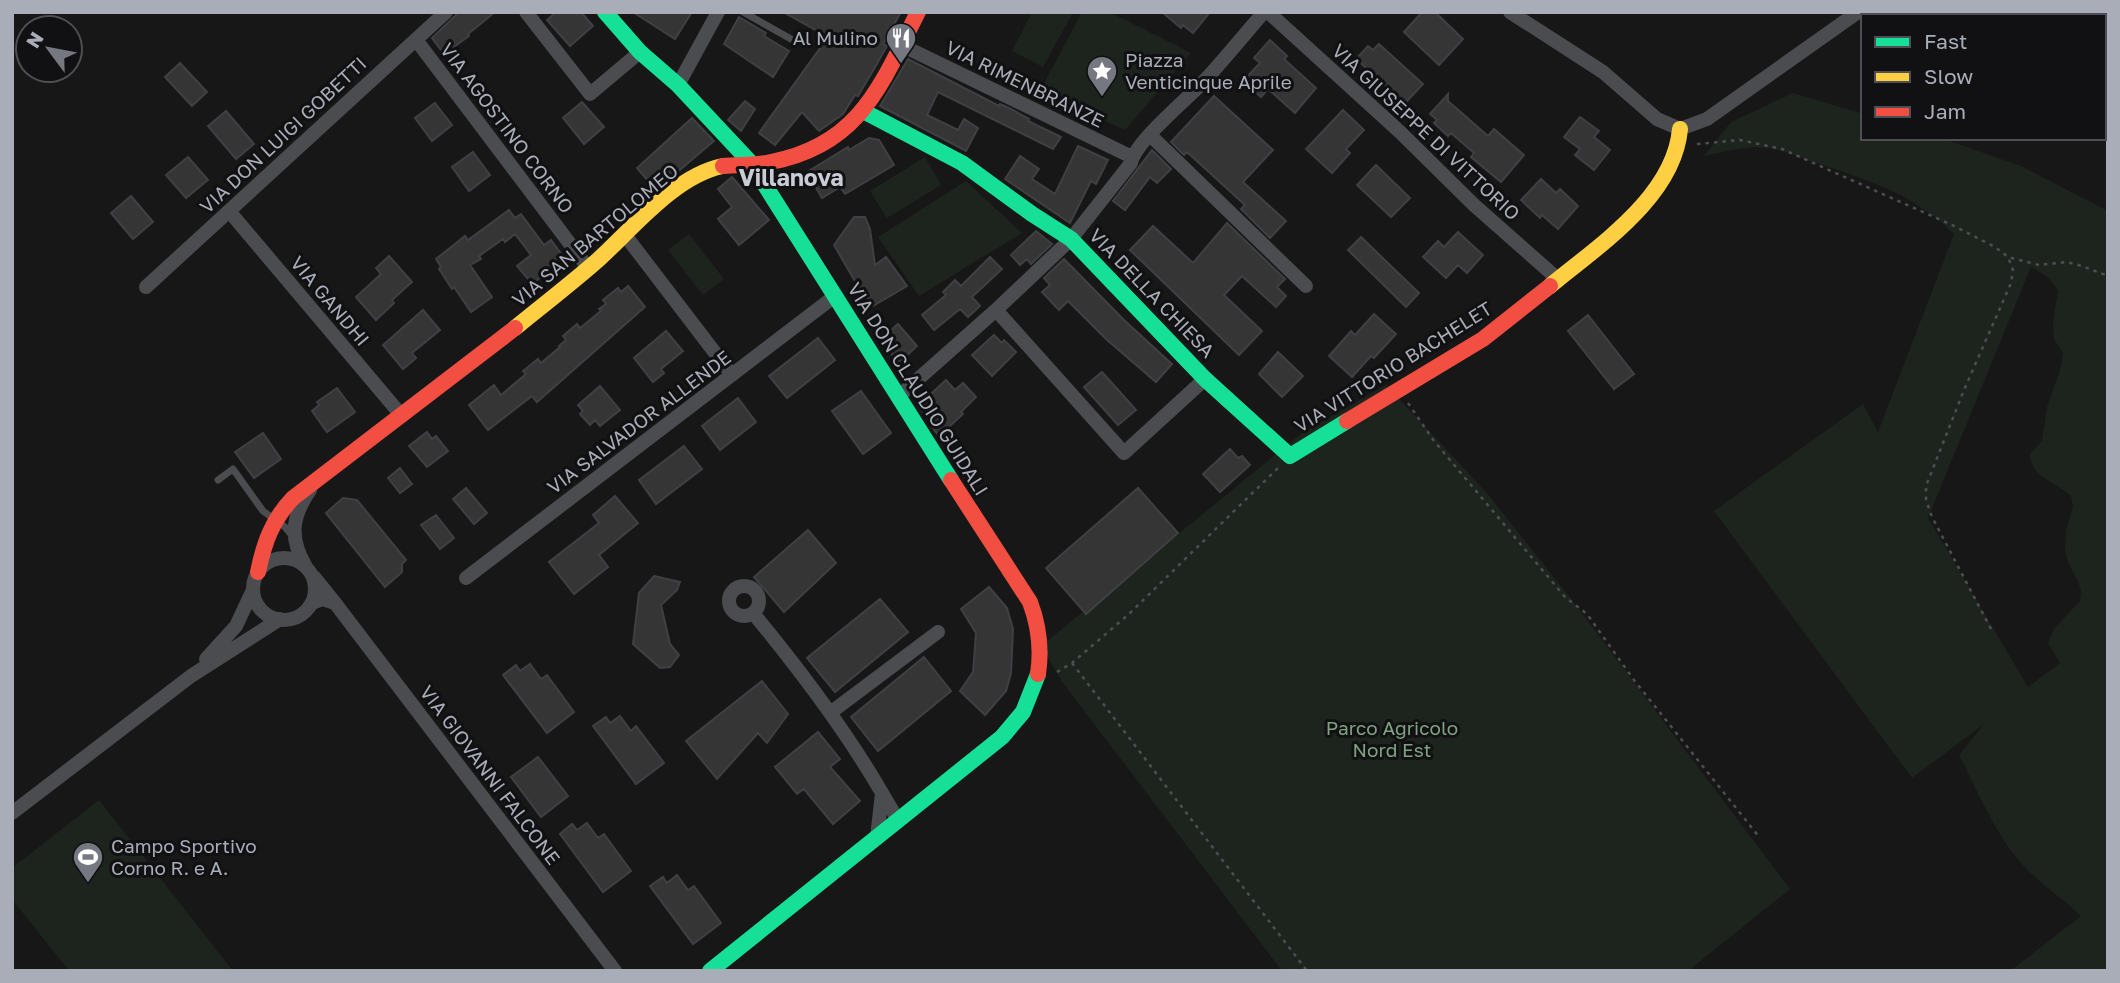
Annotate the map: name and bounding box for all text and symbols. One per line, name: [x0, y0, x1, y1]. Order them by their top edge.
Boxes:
north arrow: [14, 14, 84, 84]
legend: [1861, 14, 2106, 140]
restaurant icon: Al Mulino: [884, 21, 918, 65]
place label: Al Mulino: [793, 26, 878, 49]
text: N: [21, 28, 48, 52]
text: Fast: [1924, 28, 1967, 54]
street label: VIA RIMENBRANZE: [942, 35, 1108, 132]
street label: VIA AGOSTINO CORNO: [436, 38, 579, 217]
street label: VIA GIUSEPPE DI VITTORIO: [1328, 39, 1525, 225]
place label: Piazza Venticinque Aprile: [1125, 48, 1292, 93]
street label: VIA DON LUIGI GOBETTI: [195, 51, 371, 218]
place icon: Piazza Venticinque Aprile: [1085, 54, 1119, 98]
text: Slow: [1924, 63, 1973, 89]
text: Jam: [1924, 98, 1966, 124]
street label: VIA SAN BARTOLOMEO: [507, 159, 682, 311]
district label: Villanova: [739, 163, 843, 191]
street label: VIA DELLA CHIESA: [1085, 223, 1220, 362]
street label: VIA GANDHI: [286, 251, 375, 350]
street label: VIA DON CLAUDIO GUIDALI: [843, 278, 994, 499]
street label: VIA VITTORIO BACHELET: [1290, 296, 1496, 437]
street label: VIA SALVADOR ALLENDE: [542, 345, 735, 498]
street label: VIA GIOVANNI FALCONE: [415, 681, 565, 869]
park label: Parco Agricolo Nord Est: [1326, 716, 1458, 761]
place label: Campo Sportivo Corno R. e A.: [111, 834, 257, 879]
sports icon: Campo Sportivo Corno R. e A.: [71, 840, 105, 884]

